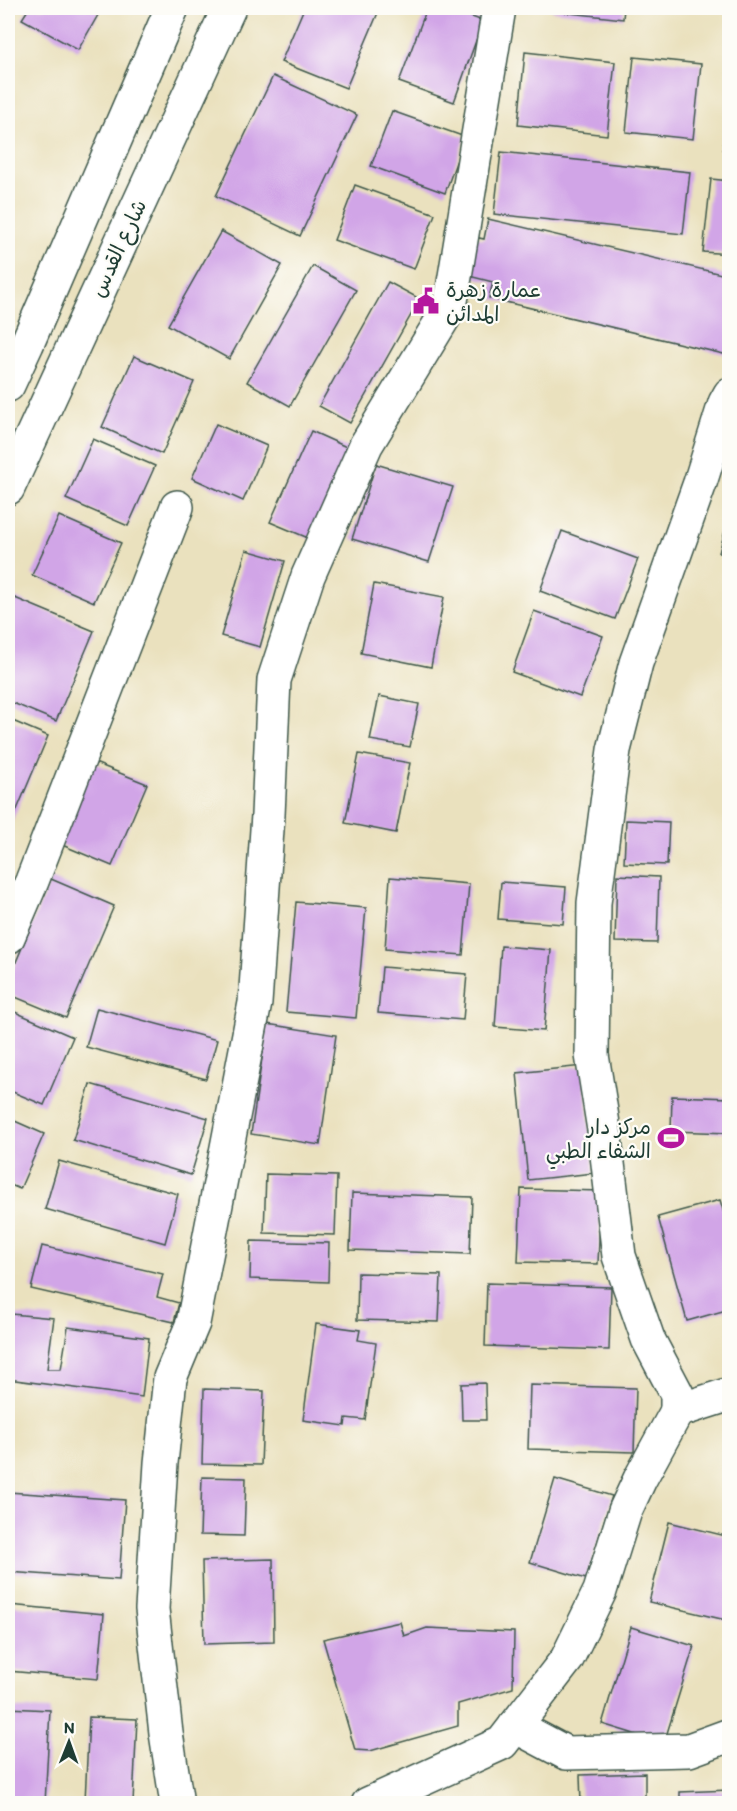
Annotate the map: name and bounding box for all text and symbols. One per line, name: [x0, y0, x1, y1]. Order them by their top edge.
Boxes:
street label: شارع القدس: [85, 195, 154, 302]
place label: عمارة زهرة المدائن: [446, 277, 542, 326]
public building icon: عمارة زهرة المدائن: [411, 286, 441, 316]
place label: مركز دار الشفاء الطبي: [546, 1114, 651, 1170]
sports icon: مركز دار الشفاء الطبي: [656, 1123, 686, 1153]
north arrow: [39, 1712, 99, 1772]
text: N: [64, 1718, 75, 1737]

